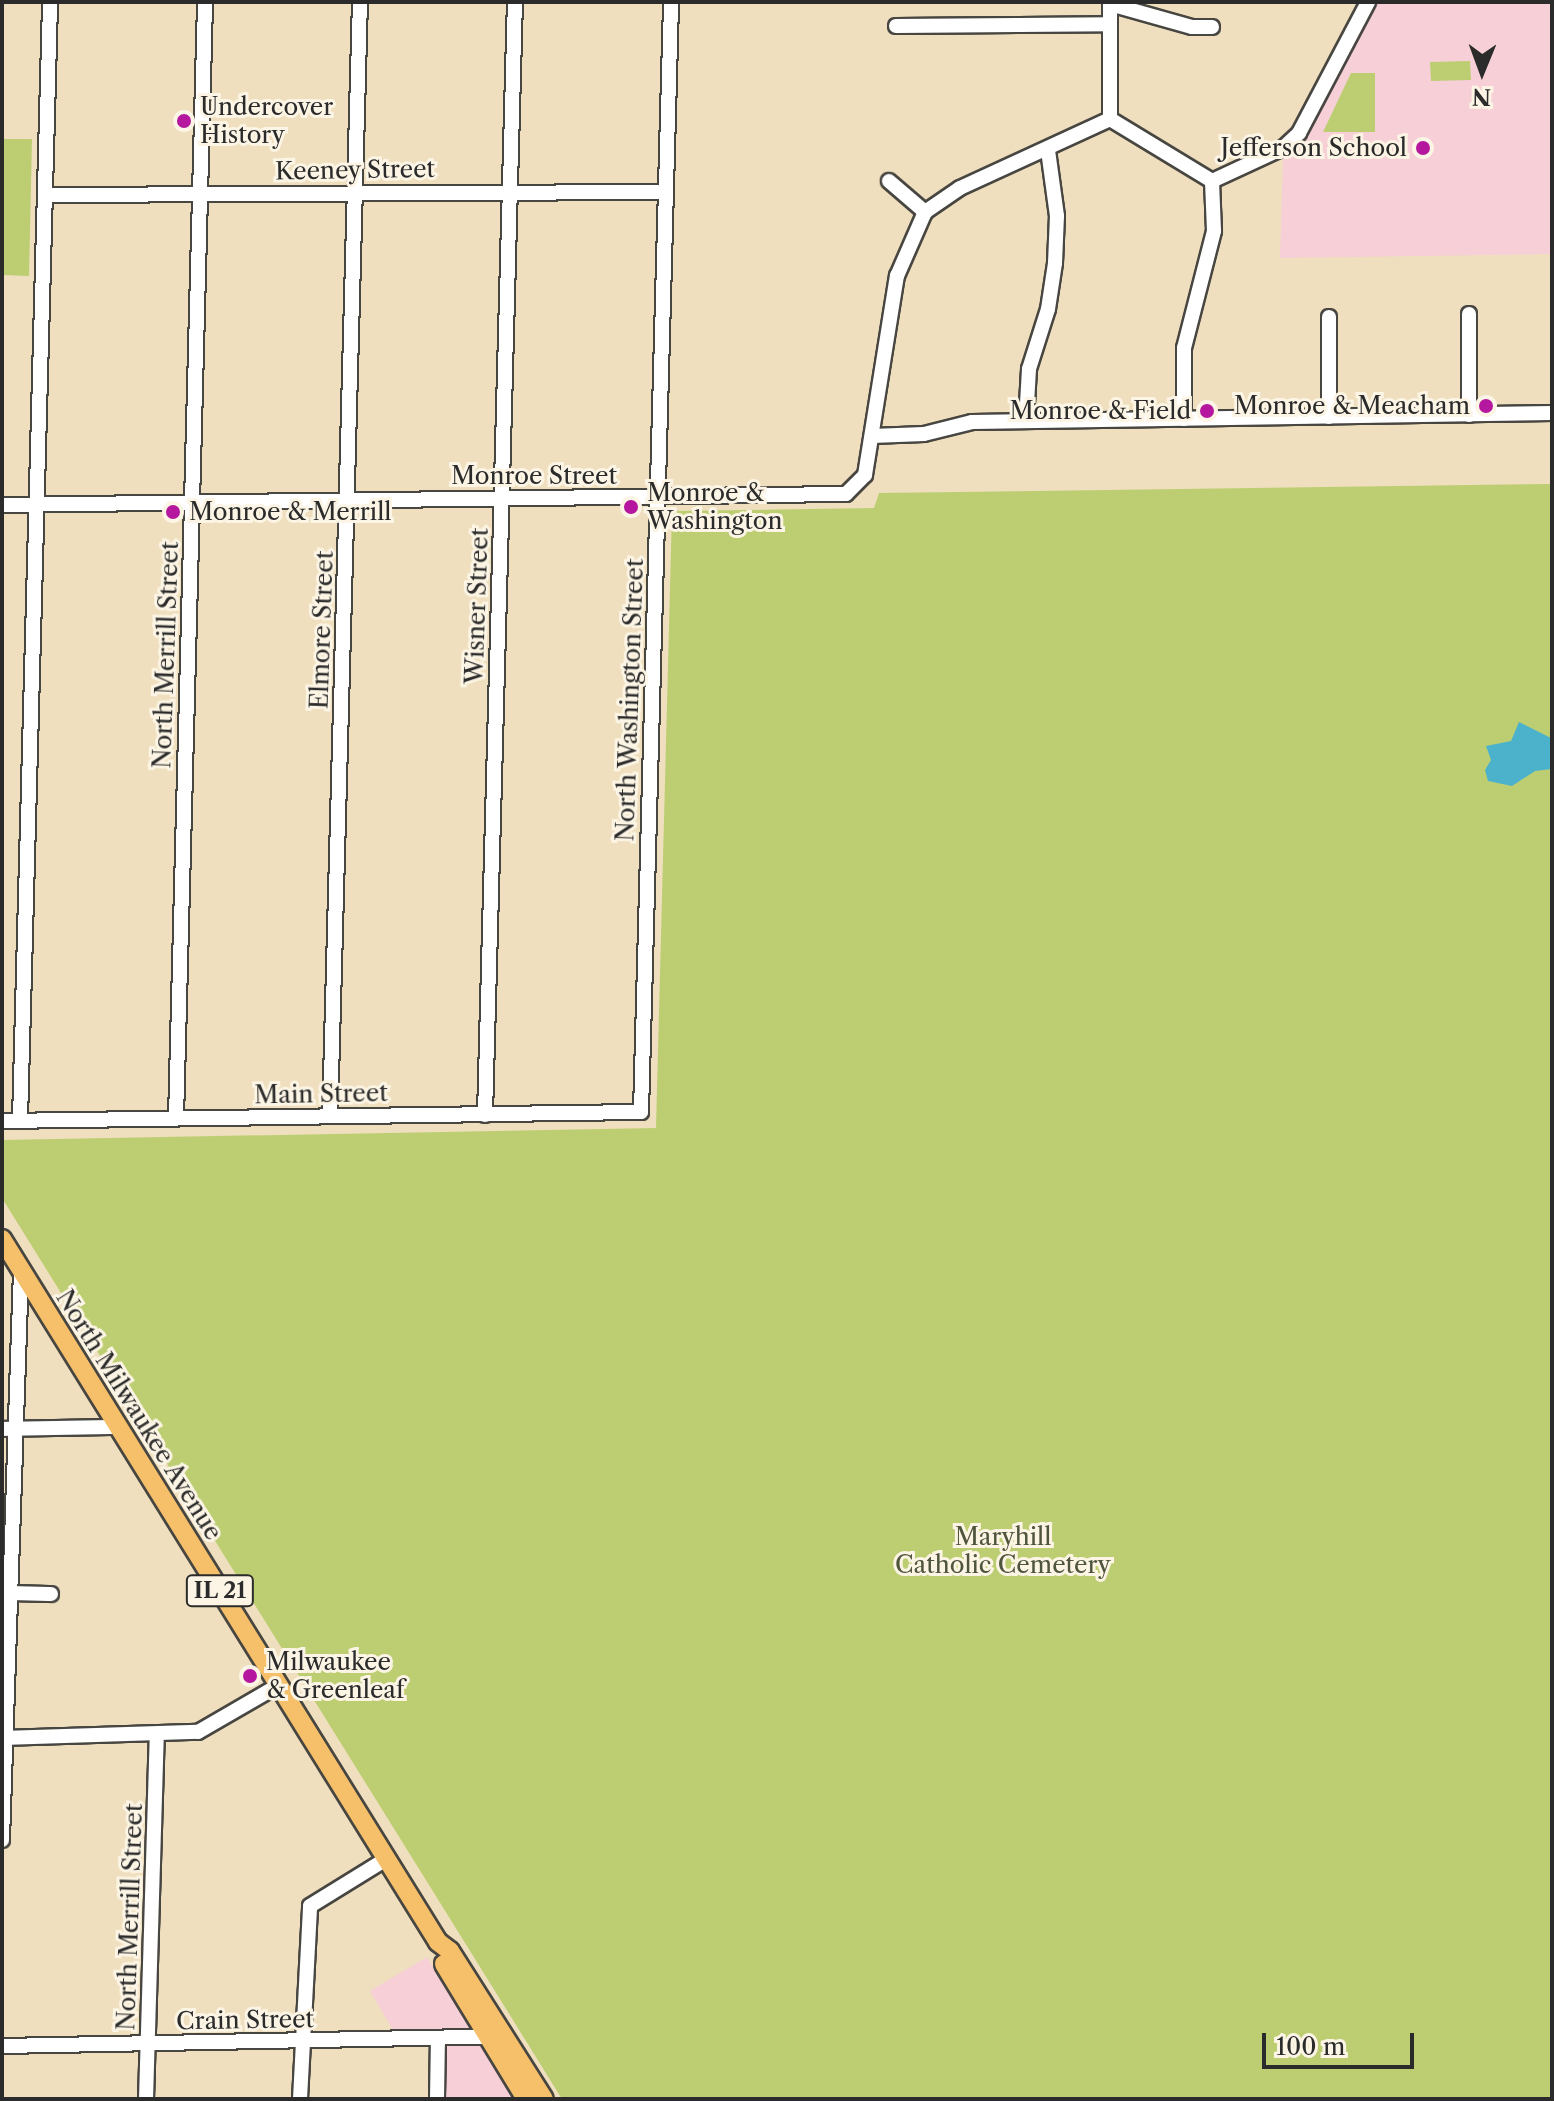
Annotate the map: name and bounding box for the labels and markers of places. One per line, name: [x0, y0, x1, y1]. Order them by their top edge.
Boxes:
place label: Undercover History: [200, 93, 333, 149]
marker: Undercover History: [175, 112, 193, 130]
place label: Jefferson School: [1220, 134, 1407, 162]
marker: Jefferson School: [1414, 139, 1432, 157]
place label: Monroe & Meacham: [1234, 392, 1470, 420]
place label: Monroe & Field: [1009, 397, 1191, 425]
marker: Monroe & Meacham: [1477, 397, 1495, 415]
marker: Monroe & Field: [1198, 402, 1216, 420]
place label: Monroe & Washington: [647, 479, 782, 535]
place label: Monroe & Merrill: [189, 498, 391, 526]
marker: Monroe & Washington: [622, 498, 640, 516]
marker: Monroe & Merrill: [164, 503, 182, 521]
place label: Milwaukee & Greenleaf: [266, 1648, 405, 1704]
marker: Milwaukee & Greenleaf: [241, 1667, 259, 1685]

